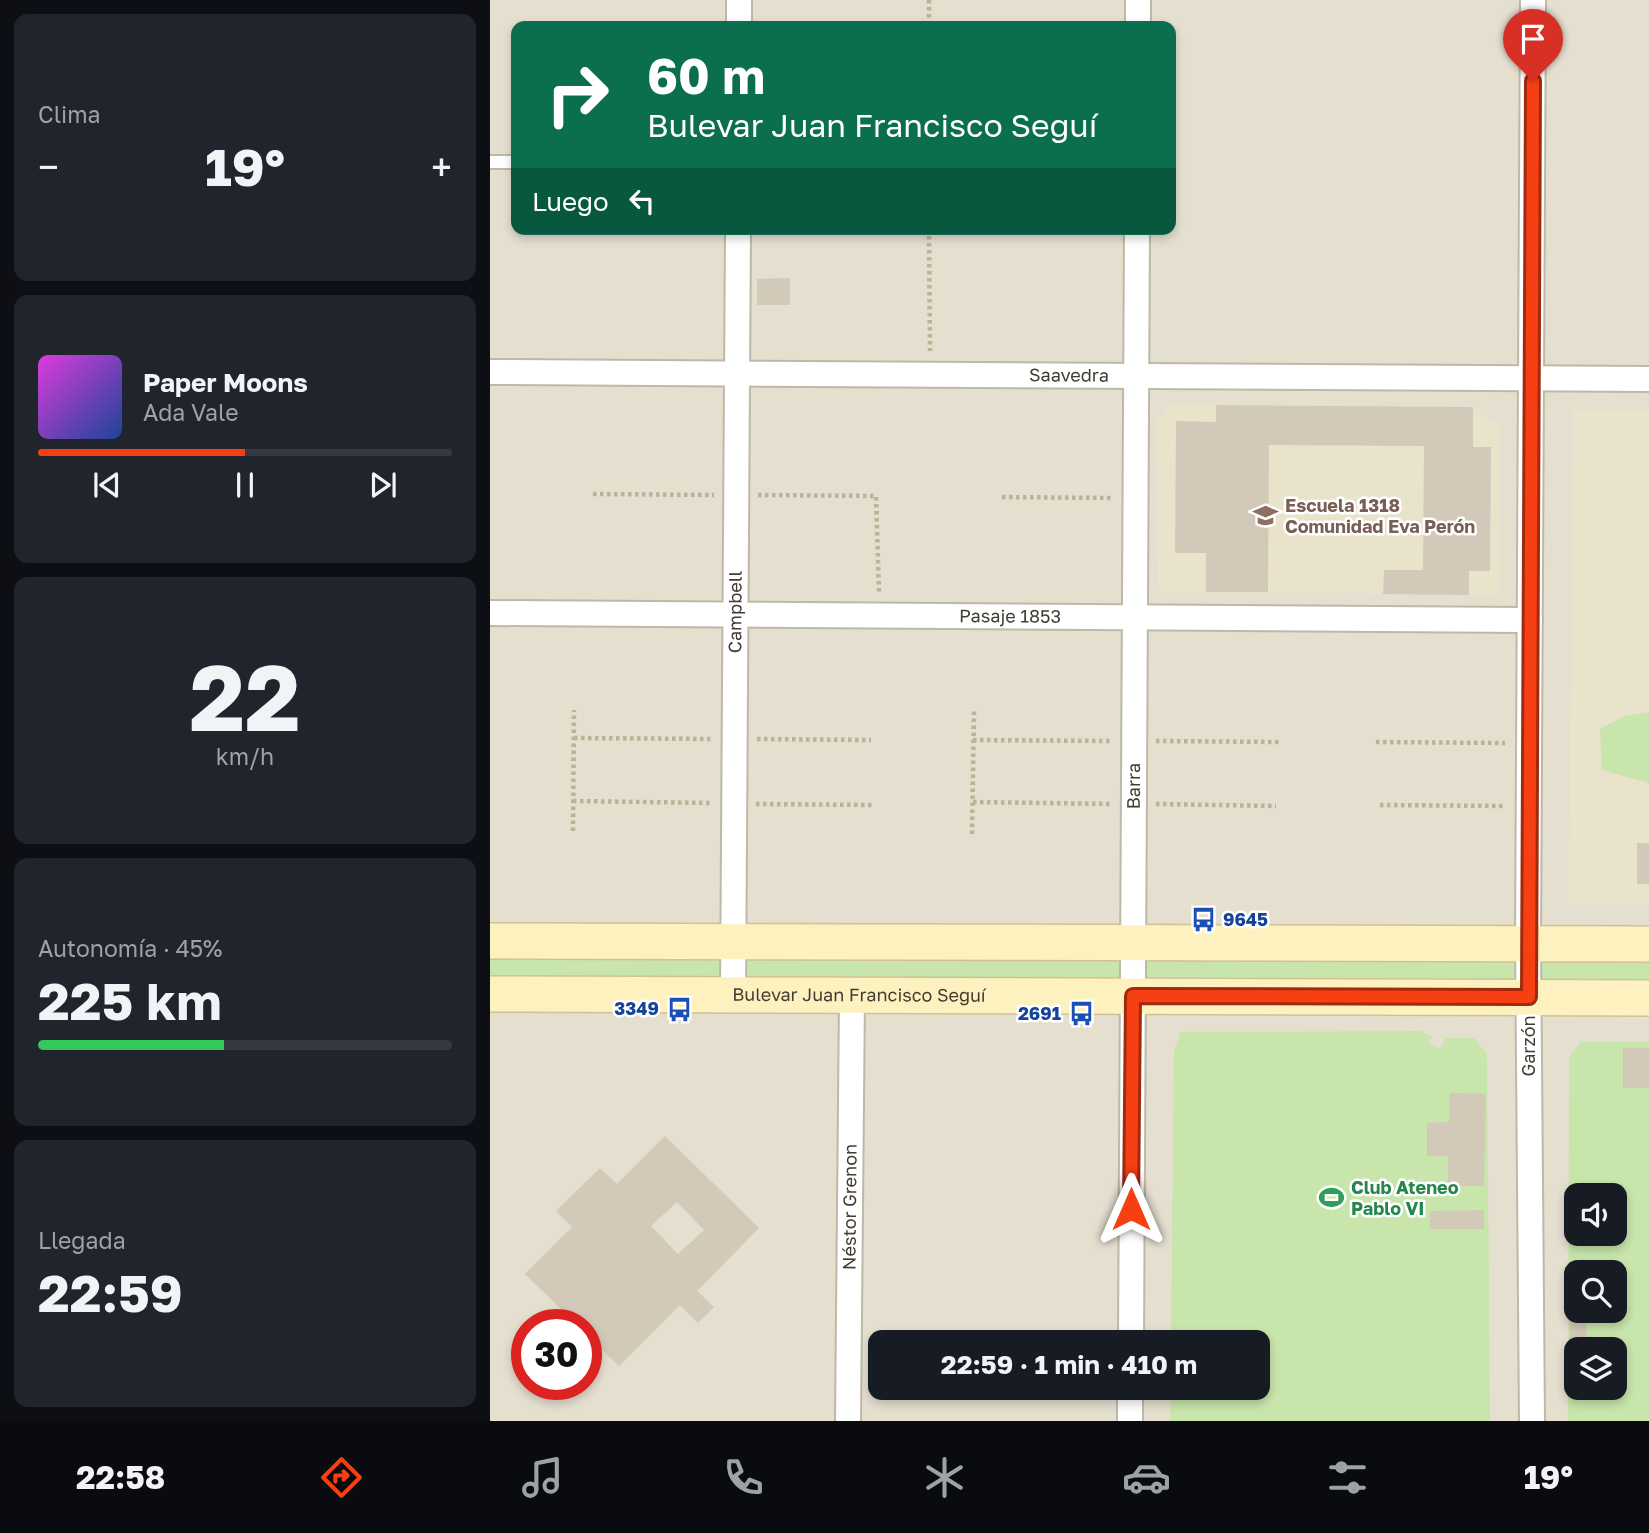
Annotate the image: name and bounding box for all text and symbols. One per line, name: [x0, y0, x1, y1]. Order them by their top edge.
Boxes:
pin: [1503, 9, 1563, 81]
icon: arrive: [1514, 20, 1552, 58]
text: 60 m: [647, 46, 765, 105]
icon: right: [532, 49, 623, 140]
text: Clima: [38, 100, 101, 128]
text: Bulevar Juan Francisco Seguí: [647, 106, 1097, 144]
text: 19°: [205, 135, 285, 197]
text: −: [38, 144, 59, 189]
text: +: [431, 144, 452, 189]
icon: left: [623, 182, 661, 220]
text: Luego: [532, 186, 609, 217]
street label: Saavedra: [1029, 363, 1109, 386]
text: Paper Moons: [143, 367, 308, 398]
text: Ada Vale: [143, 398, 239, 426]
icon: previous: [88, 466, 126, 504]
icon: pause: [226, 466, 264, 504]
icon: next: [364, 466, 402, 504]
place label: Escuela 1318 Comunidad Eva Perón: [1285, 494, 1475, 537]
school or university icon: Escuela 1318 Comunidad Eva Perón: [1251, 502, 1279, 530]
street label: Campbell: [723, 570, 746, 653]
street label: Pasaje 1853: [959, 604, 1061, 627]
text: 22: [189, 642, 301, 751]
text: km/h: [216, 742, 274, 770]
street label: Barra: [1122, 763, 1144, 809]
bus stop icon: 9645: [1189, 906, 1217, 934]
place label: 9645: [1223, 908, 1268, 930]
text: Autonomía · 45%: [38, 934, 222, 962]
text: 225 km: [38, 969, 222, 1031]
street label: Bulevar Juan Francisco Seguí: [732, 983, 987, 1006]
bus stop icon: 3349: [665, 995, 693, 1023]
place label: 3349: [614, 997, 659, 1019]
bus stop icon: 2691: [1067, 1000, 1095, 1028]
place label: 2691: [1018, 1002, 1061, 1024]
street label: Garzón: [1517, 1015, 1539, 1077]
street label: Néstor Grenon: [837, 1144, 861, 1270]
position arrow: [1094, 1172, 1168, 1246]
place label: Club Ateneo Pablo VI: [1351, 1176, 1459, 1219]
map controls: [1564, 1183, 1627, 1400]
button: sound: [1564, 1183, 1627, 1246]
sports icon: Club Ateneo Pablo VI: [1317, 1184, 1345, 1212]
text: Llegada: [38, 1226, 126, 1254]
button: search: [1564, 1260, 1627, 1323]
text: 22:59: [38, 1261, 183, 1323]
speed limit sign: 30: [511, 1309, 602, 1400]
button: layers: [1564, 1337, 1627, 1400]
text: 22:59 · 1 min · 410 m: [941, 1349, 1197, 1380]
icon: directions: [317, 1453, 366, 1502]
icon: music: [518, 1453, 567, 1502]
icon: phone: [719, 1453, 768, 1502]
icon: climate: [920, 1453, 969, 1502]
icon: car: [1122, 1453, 1171, 1502]
icon: filters: [1323, 1453, 1372, 1502]
text: 22:58: [76, 1458, 165, 1496]
text: 19°: [1524, 1458, 1573, 1496]

